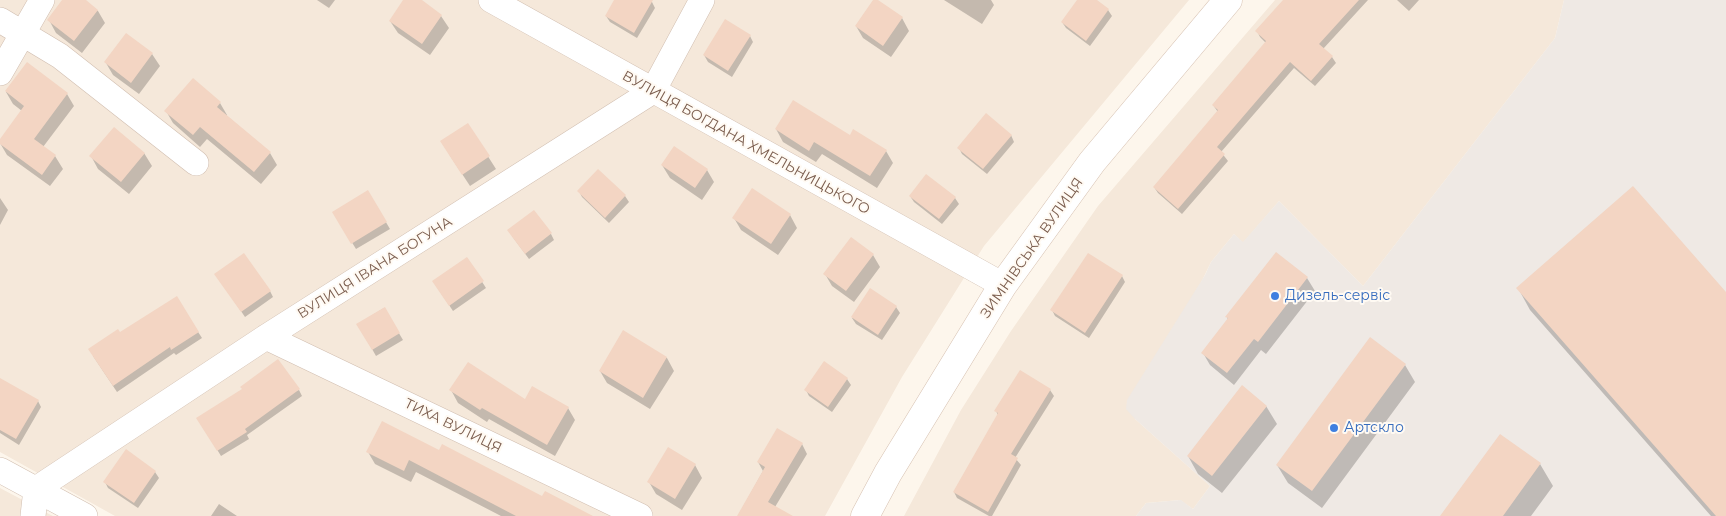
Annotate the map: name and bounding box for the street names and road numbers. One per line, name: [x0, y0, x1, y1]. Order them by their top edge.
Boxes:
street label: ВУЛИЦЯ БОГДАНА ХМЕЛЬНИЦЬКОГО: [619, 68, 873, 218]
street label: ЗИМНІВСЬКА ВУЛИЦЯ: [977, 175, 1087, 321]
street label: ВУЛИЦЯ ІВАНА БОГУНА: [295, 213, 455, 323]
street label: ТИХА ВУЛИЦЯ: [402, 395, 504, 457]

